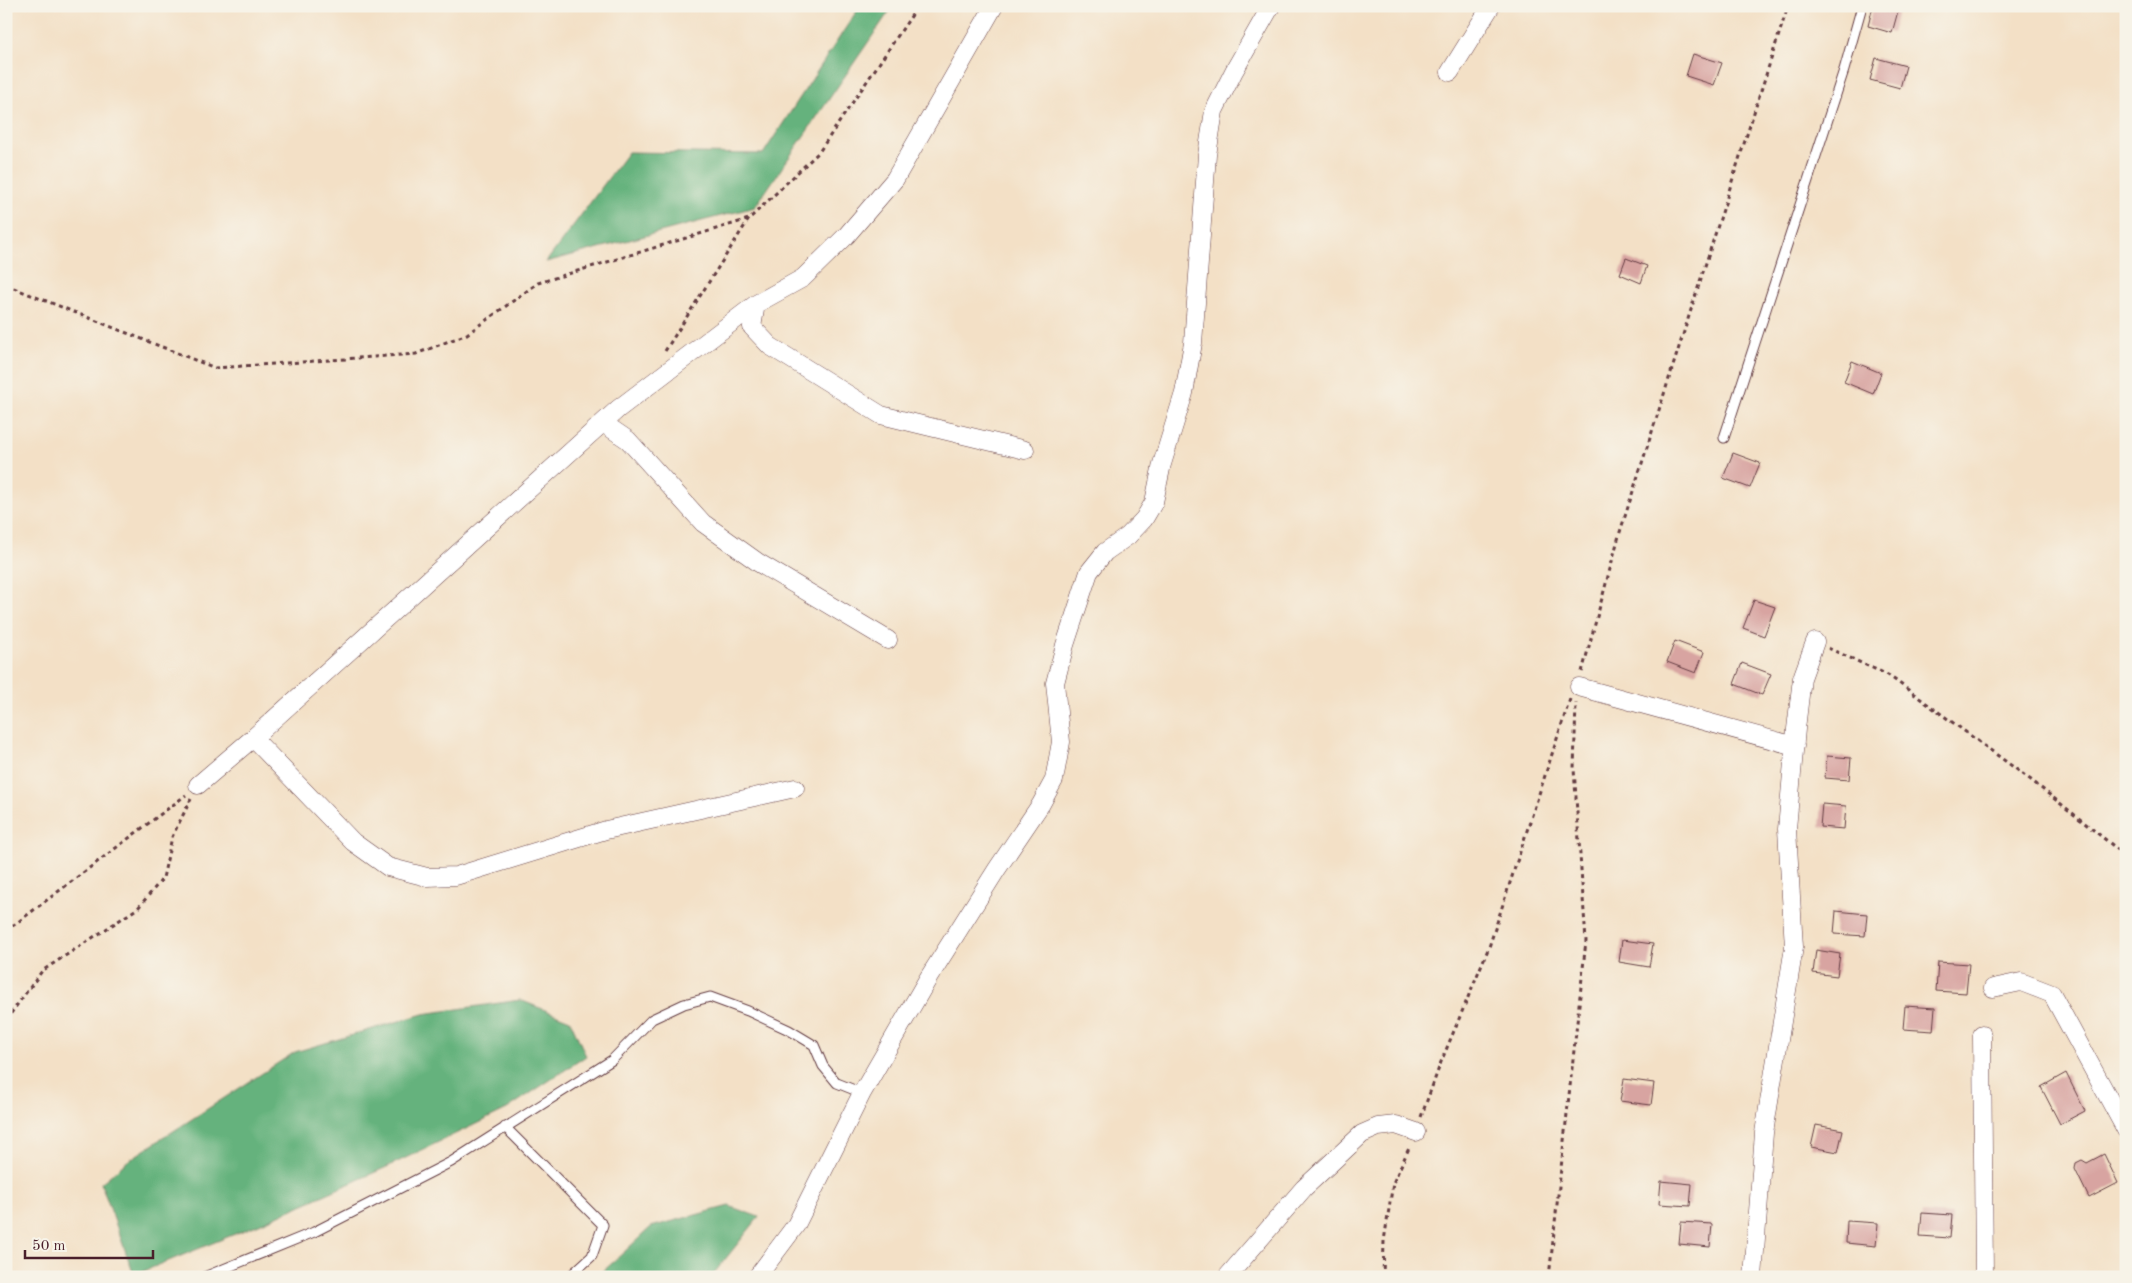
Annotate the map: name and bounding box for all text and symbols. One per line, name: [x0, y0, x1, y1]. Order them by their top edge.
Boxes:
scale bar: [25, 1228, 152, 1260]
text: 50 m: [32, 1239, 66, 1254]

